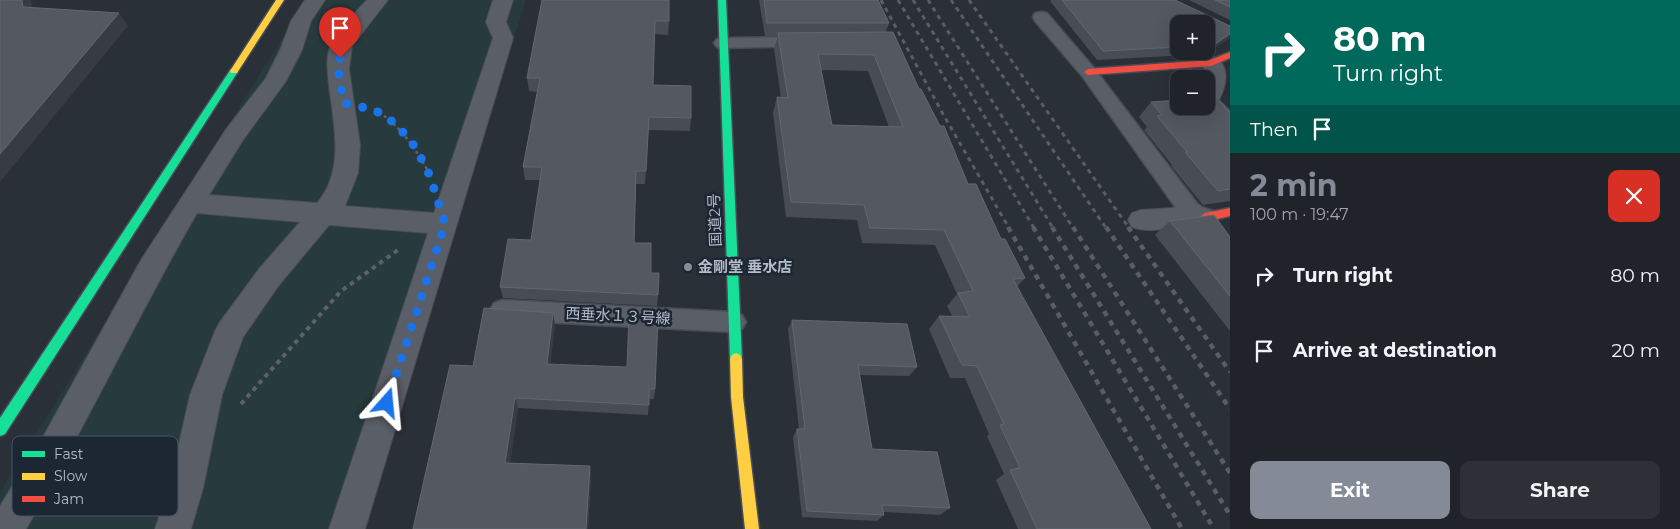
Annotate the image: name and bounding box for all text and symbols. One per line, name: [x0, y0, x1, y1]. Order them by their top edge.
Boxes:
pin: [319, 7, 361, 58]
icon: arrive: [326, 14, 354, 42]
map controls: [1170, 15, 1215, 115]
button: +: [1170, 15, 1215, 60]
text: 80 m: [1333, 17, 1427, 60]
icon: right: [1250, 20, 1315, 85]
text: Turn right: [1333, 60, 1443, 87]
button: −: [1170, 70, 1215, 115]
icon: arrive: [1308, 115, 1336, 143]
text: Then: [1250, 118, 1298, 141]
text: 2 min: [1250, 167, 1337, 204]
button: close: [1608, 170, 1660, 222]
street label: 国道2号: [704, 193, 725, 247]
text: 100 m · 19:47: [1250, 205, 1349, 224]
place label: 金剛堂 垂水店: [698, 257, 792, 276]
marker: 金剛堂 垂水店: [682, 261, 694, 273]
icon: right: [1250, 262, 1278, 290]
text: Turn right: [1293, 264, 1393, 287]
text: 80 m: [1610, 264, 1660, 287]
street label: 西垂水１３号線: [565, 303, 671, 328]
icon: arrive: [1250, 337, 1278, 365]
text: Arrive at destination: [1293, 339, 1497, 362]
text: 20 m: [1612, 339, 1660, 362]
position arrow: [360, 376, 412, 428]
legend: [12, 436, 178, 516]
text: Fast: [54, 445, 84, 463]
button: Exit: [1250, 461, 1450, 519]
button: Share: [1460, 461, 1660, 519]
text: Slow: [54, 467, 88, 485]
text: Jam: [53, 490, 84, 508]

